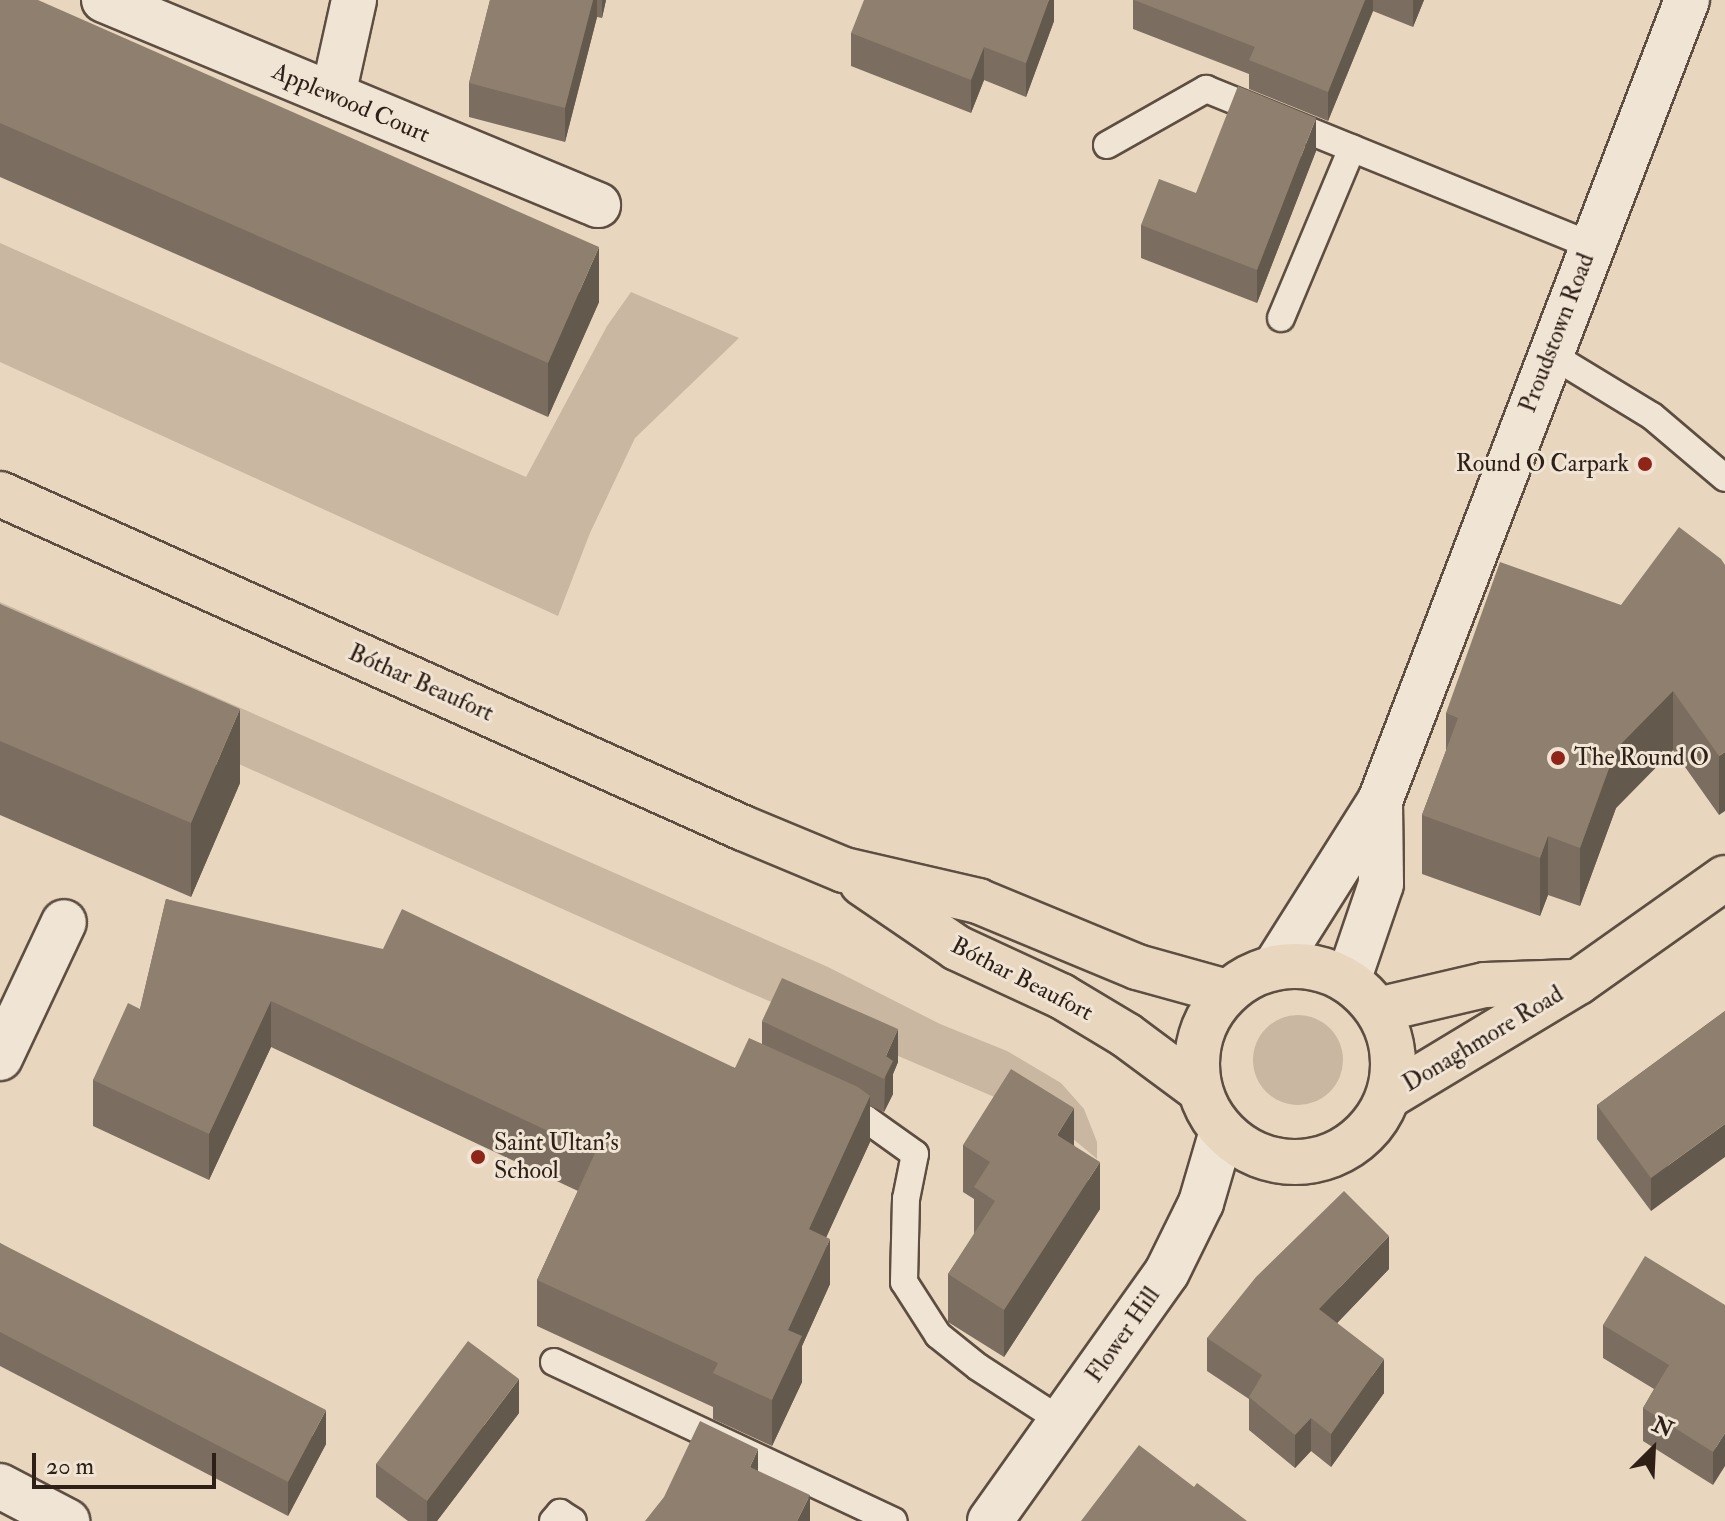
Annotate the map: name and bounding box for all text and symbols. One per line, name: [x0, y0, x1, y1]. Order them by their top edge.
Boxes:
street label: Applewood Court: [268, 57, 434, 149]
street label: Proudstown Road: [1513, 249, 1601, 417]
place label: Round O Carpark: [1456, 450, 1629, 478]
marker: Round O Carpark: [1636, 455, 1654, 473]
street label: Bóthar Beaufort: [344, 638, 498, 728]
place label: The Round O: [1574, 744, 1709, 772]
marker: The Round O: [1549, 749, 1567, 767]
street label: Bóthar Beaufort: [946, 931, 1098, 1027]
street label: Donaghmore Road: [1398, 980, 1568, 1098]
place label: Saint Ultan's School: [494, 1129, 619, 1185]
marker: Saint Ultan's School: [469, 1148, 487, 1166]
street label: Flower Hill: [1080, 1282, 1166, 1388]
north arrow: [1613, 1409, 1693, 1489]
text: N: [1648, 1410, 1677, 1444]
scale bar: [36, 1437, 220, 1487]
text: 20 m: [46, 1451, 94, 1482]

